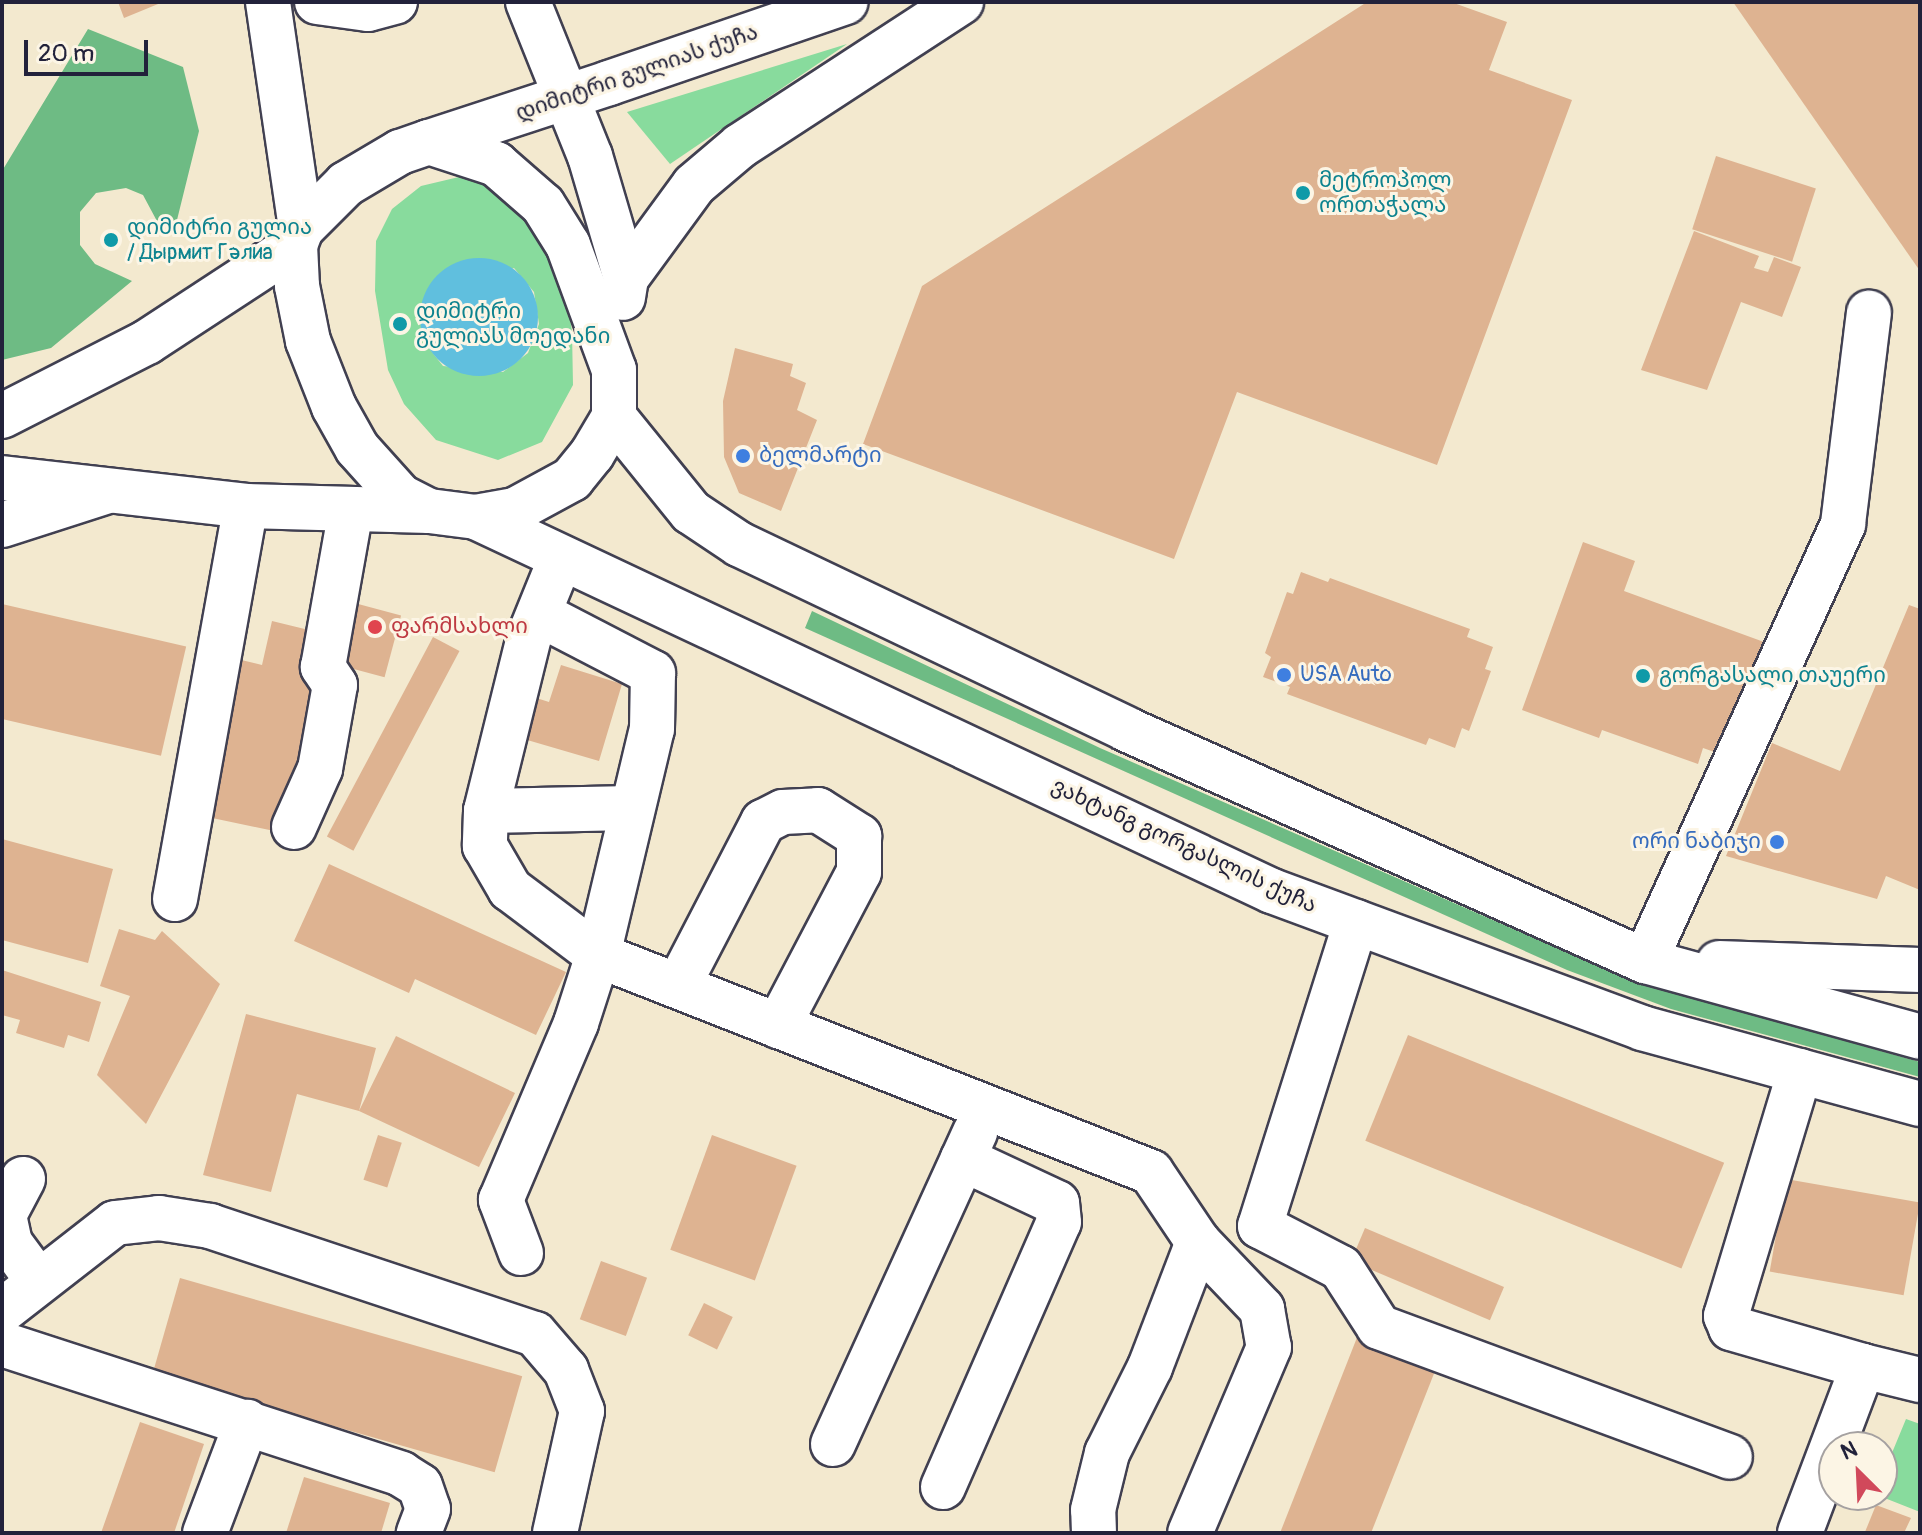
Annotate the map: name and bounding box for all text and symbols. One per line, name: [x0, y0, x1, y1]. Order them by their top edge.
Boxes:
street label: დიმიტრი გულიას ქუჩა: [512, 19, 762, 127]
scale bar: [28, 24, 152, 74]
text: 20 m: [38, 39, 94, 68]
place label: მეტროპოლ ორთაჭალა: [1319, 167, 1451, 218]
marker: მეტროპოლ ორთაჭალა: [1294, 184, 1312, 202]
place label: დიმიტრი გულია / Дырмит Гәлиа: [127, 214, 312, 266]
marker: დიმიტრი გულია / Дырмит Гәлиа: [102, 231, 120, 249]
place label: დიმიტრი გულიას მოედანი: [416, 298, 610, 350]
marker: დიმიტრი გულიას მოედანი: [391, 315, 409, 333]
place label: ბელმარტი: [759, 443, 882, 469]
marker: ბელმარტი: [734, 447, 752, 465]
place label: ფარმსახლი: [391, 614, 528, 640]
marker: ფარმსახლი: [366, 618, 384, 636]
place label: USA Auto: [1300, 662, 1392, 688]
place label: გორგასალი თაუერი: [1659, 663, 1886, 689]
marker: USA Auto: [1275, 666, 1293, 684]
marker: გორგასალი თაუერი: [1634, 667, 1652, 685]
street label: ვახტანგ გორგასლის ქუჩა: [1047, 773, 1321, 919]
place label: ორი ნაბიჯი: [1632, 829, 1761, 855]
marker: ორი ნაბიჯი: [1768, 833, 1786, 851]
north arrow: [1818, 1431, 1898, 1511]
text: N: [1837, 1435, 1862, 1467]

